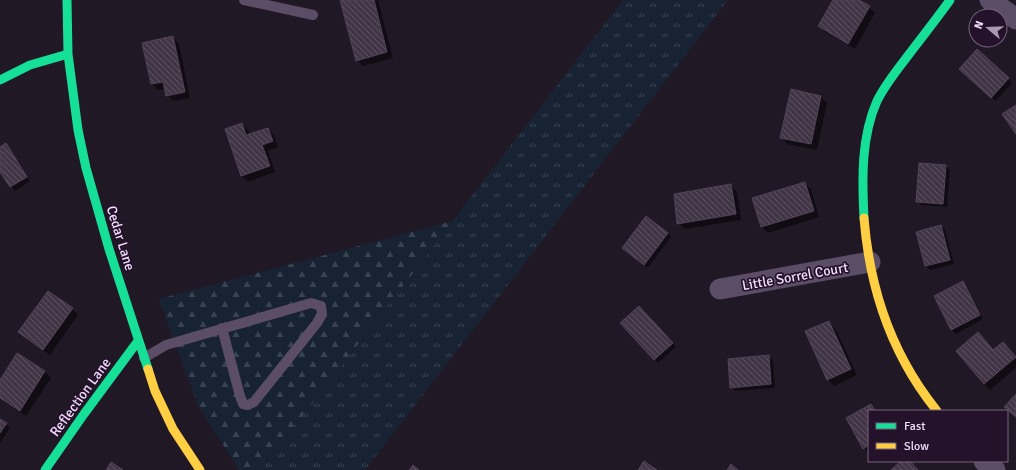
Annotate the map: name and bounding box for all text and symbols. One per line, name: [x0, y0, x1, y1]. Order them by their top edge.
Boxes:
north arrow: [968, 8, 1008, 48]
text: N: [972, 19, 986, 31]
street label: Cedar Lane: [103, 204, 138, 273]
street label: Little Sorrel Court: [741, 259, 850, 294]
street label: Reflection Lane: [46, 355, 115, 440]
legend: [868, 410, 1008, 462]
text: Fast: [904, 419, 925, 434]
text: Slow: [904, 439, 929, 454]

